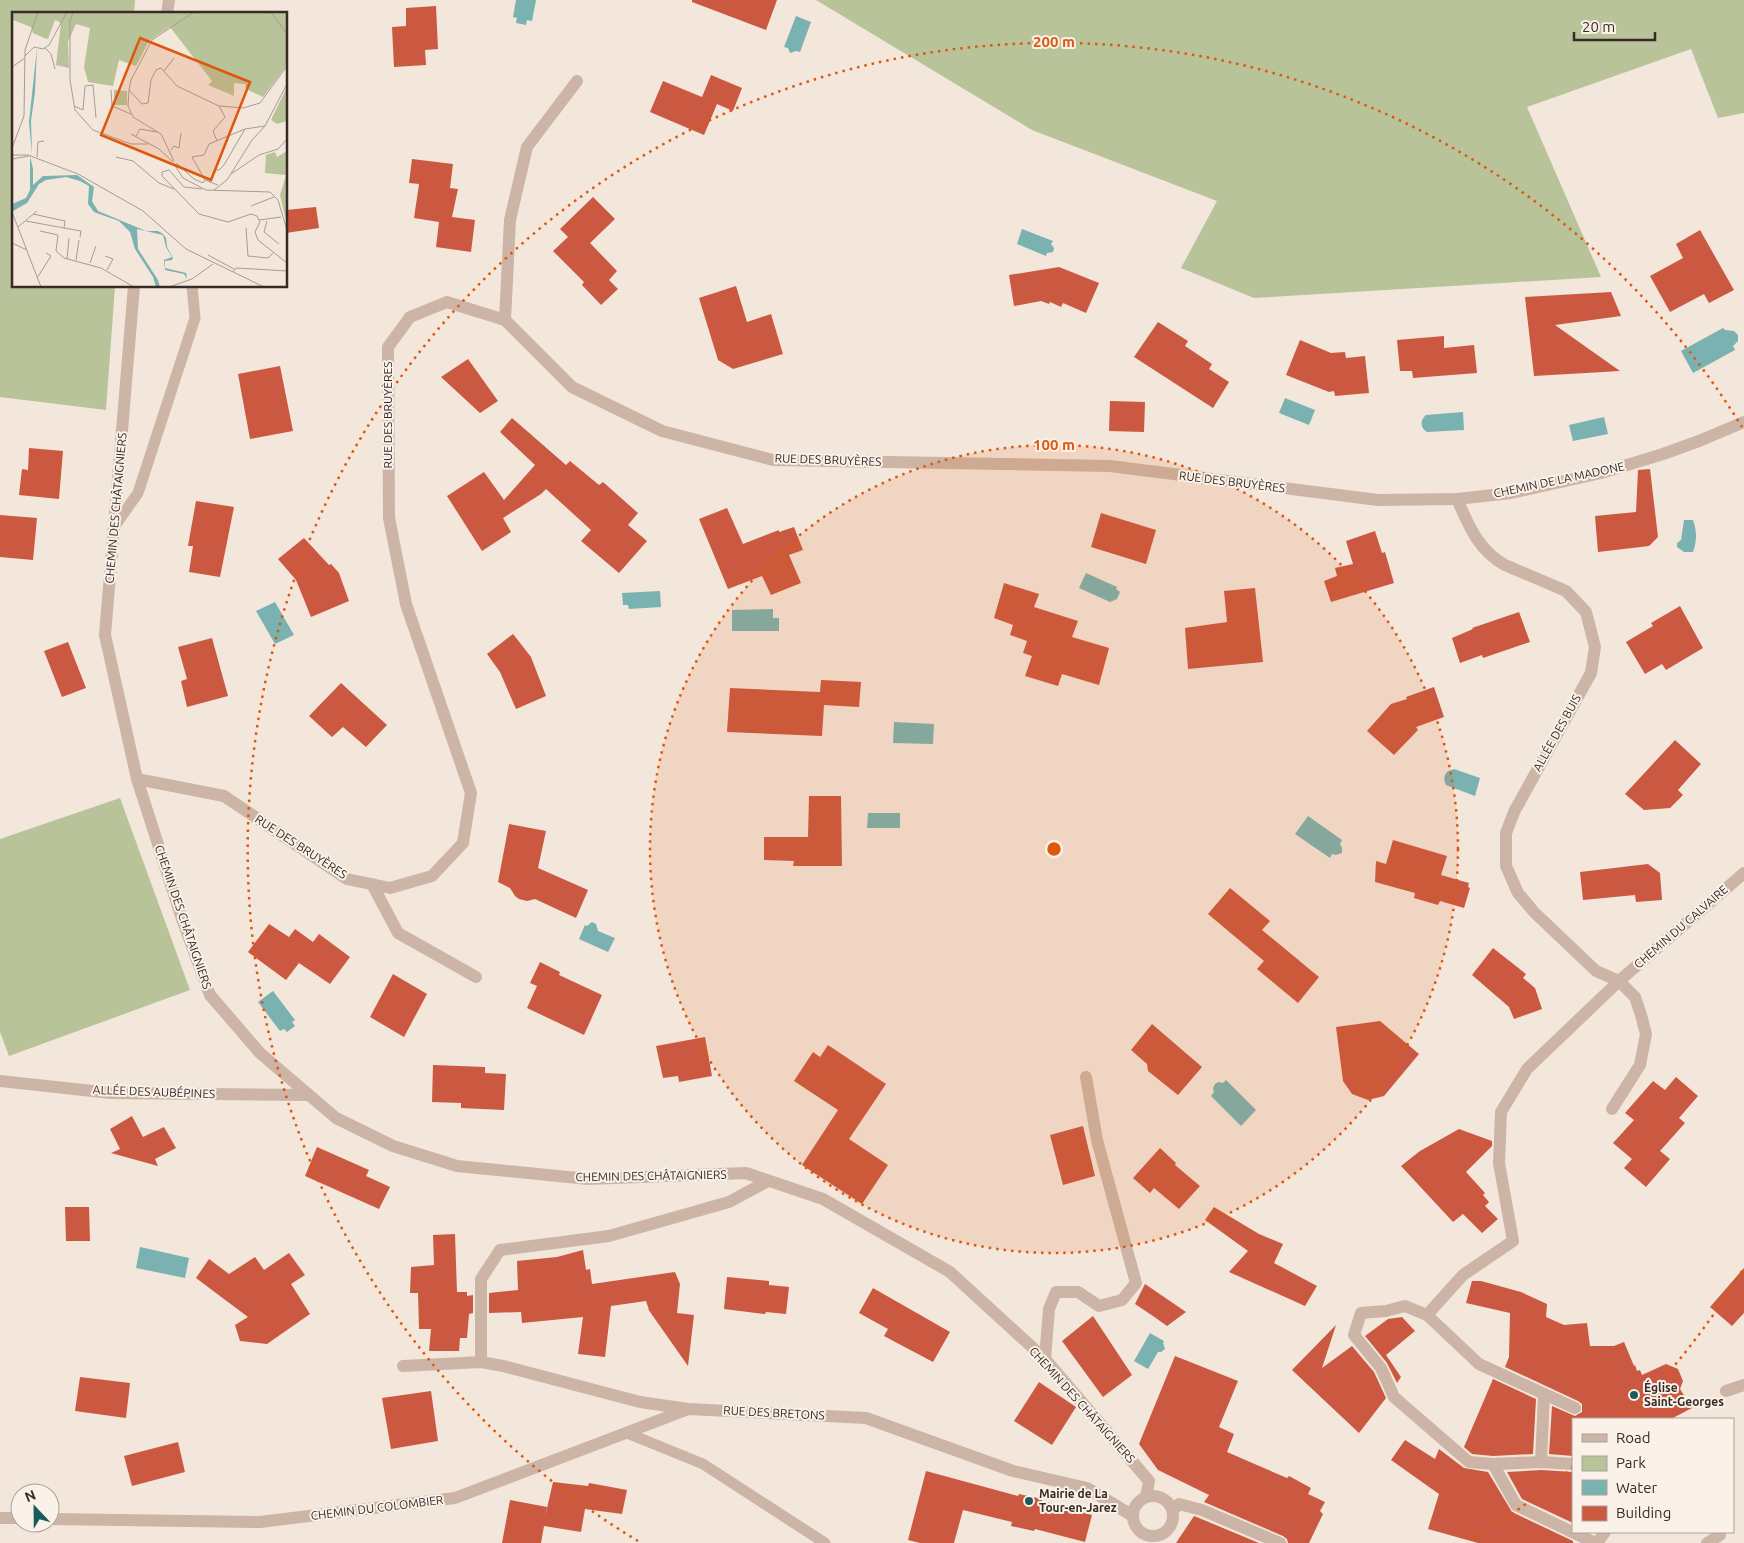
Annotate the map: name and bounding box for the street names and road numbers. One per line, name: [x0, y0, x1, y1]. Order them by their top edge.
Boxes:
street label: RUE DES BRUYÈRES: [381, 362, 394, 468]
street label: CHEMIN DES CHÂTAIGNIERS: [102, 432, 129, 584]
street label: RUE DES BRUYÈRES: [774, 451, 882, 468]
street label: CHEMIN DE LA MADONE: [1492, 459, 1626, 500]
street label: RUE DES BRUYÈRES: [1178, 469, 1286, 494]
street label: ALLÉE DES BUIS: [1530, 692, 1583, 773]
street label: RUE DES BRUYÈRES: [253, 812, 350, 881]
street label: CHEMIN DES CHÂTAIGNIERS: [153, 843, 214, 991]
street label: CHEMIN DU CALVAIRE: [1631, 882, 1730, 971]
street label: ALLÉE DES AUBÉPINES: [93, 1083, 216, 1100]
street label: CHEMIN DES CHÂTAIGNIERS: [575, 1168, 727, 1183]
street label: CHEMIN DES CHÂTAIGNIERS: [1027, 1344, 1138, 1465]
street label: RUE DES BRETONS: [723, 1403, 825, 1422]
street label: CHEMIN DU COLOMBIER: [310, 1493, 445, 1522]

